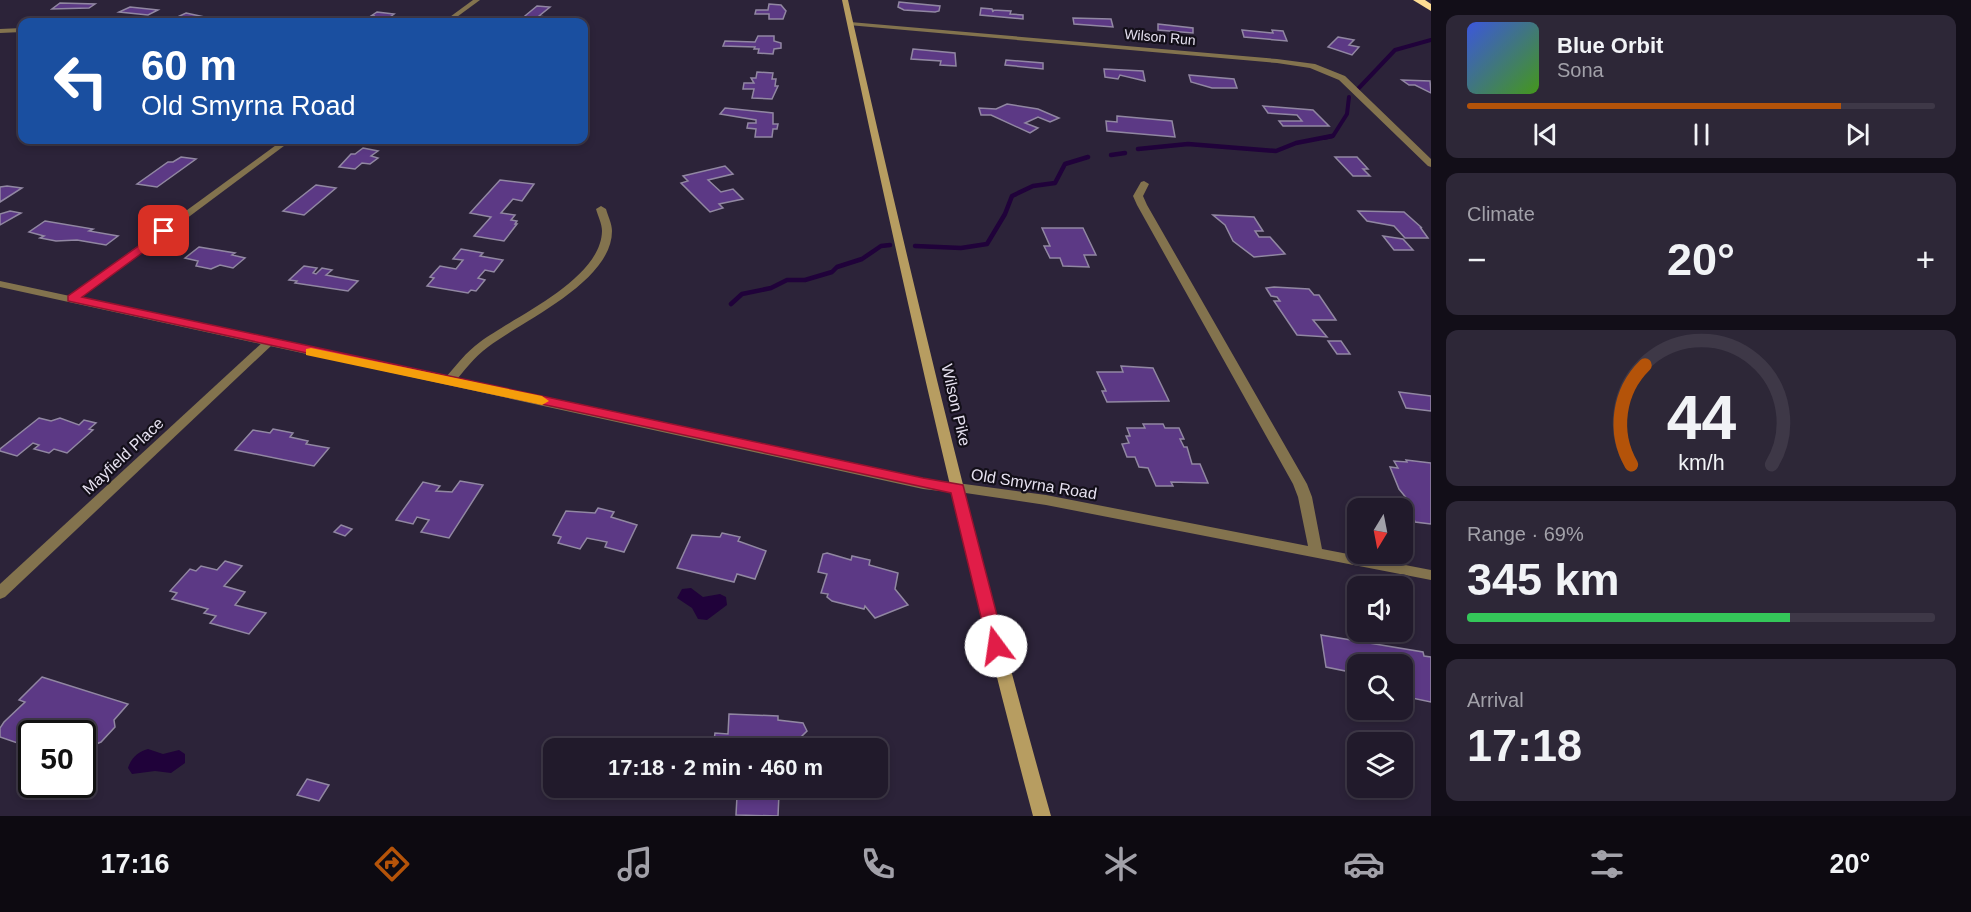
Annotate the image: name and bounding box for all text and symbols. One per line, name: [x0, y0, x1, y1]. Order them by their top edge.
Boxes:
street label: Wilson Run: [1124, 26, 1196, 48]
text: Blue Orbit: [1557, 33, 1663, 58]
icon: left: [42, 42, 120, 120]
text: 60 m: [141, 42, 237, 89]
text: Sona: [1557, 59, 1604, 81]
text: Old Smyrna Road: [141, 91, 356, 121]
icon: previous: [1529, 118, 1562, 151]
icon: pause: [1685, 118, 1718, 151]
icon: next: [1841, 118, 1874, 151]
text: Climate: [1467, 203, 1535, 225]
pin: [138, 205, 189, 256]
icon: arrive: [147, 214, 180, 247]
text: 20°: [1667, 234, 1735, 285]
text: −: [1467, 241, 1486, 278]
text: +: [1916, 241, 1935, 278]
street label: Wilson Pike: [938, 362, 974, 448]
text: 44: [1666, 383, 1736, 452]
street label: Mayfield Place: [79, 414, 167, 498]
text: km/h: [1678, 451, 1724, 475]
street label: Old Smyrna Road: [970, 466, 1098, 502]
north arrow: [1347, 498, 1413, 564]
map controls: [1347, 498, 1413, 798]
text: Range · 69%: [1467, 523, 1584, 545]
text: 345 km: [1467, 554, 1620, 605]
button: sound: [1347, 576, 1413, 642]
position arrow: [964, 614, 1028, 678]
button: search: [1347, 654, 1413, 720]
text: Arrival: [1467, 689, 1524, 711]
speed limit sign: 50: [18, 720, 96, 798]
text: 17:18: [1467, 720, 1582, 771]
button: layers: [1347, 732, 1413, 798]
text: 17:18 · 2 min · 460 m: [608, 755, 823, 780]
icon: directions: [371, 843, 413, 885]
icon: music: [614, 843, 656, 885]
icon: phone: [857, 843, 899, 885]
icon: climate: [1100, 843, 1142, 885]
icon: car: [1343, 843, 1385, 885]
icon: filters: [1586, 843, 1628, 885]
text: 17:16: [101, 849, 170, 879]
text: 20°: [1830, 849, 1870, 879]

